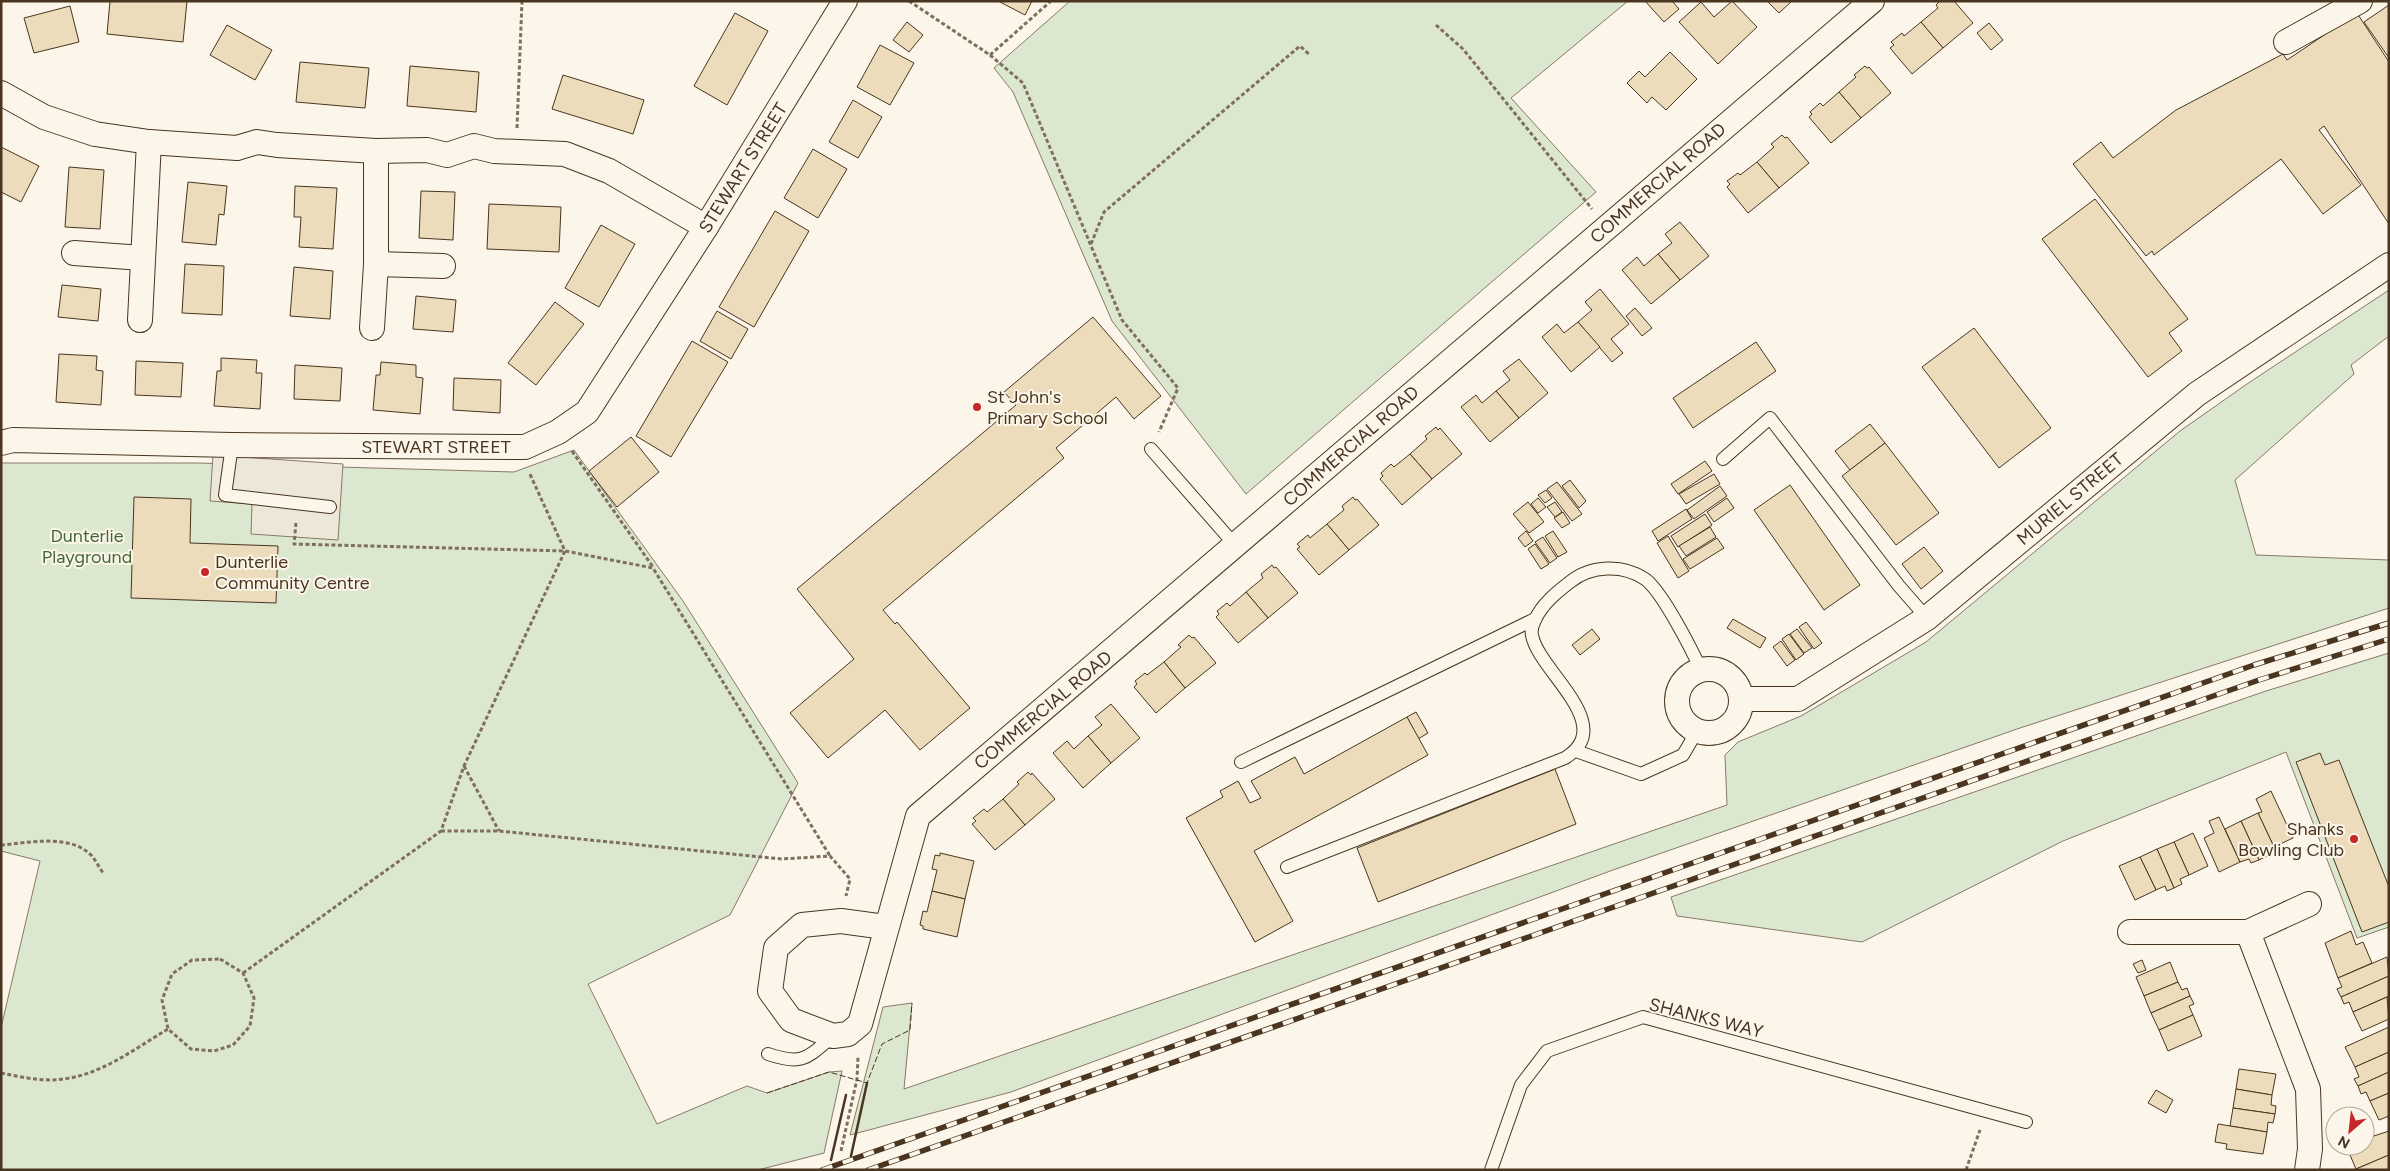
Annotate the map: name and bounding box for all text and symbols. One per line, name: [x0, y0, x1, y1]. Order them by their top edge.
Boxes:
street label: STEWART STREET: [694, 99, 792, 237]
street label: COMMERCIAL ROAD: [1586, 118, 1730, 248]
street label: COMMERCIAL ROAD: [1279, 381, 1423, 511]
place label: St John's Primary School: [987, 386, 1108, 429]
marker: St John's Primary School: [971, 401, 983, 413]
street label: STEWART STREET: [361, 436, 511, 458]
street label: MURIEL STREET: [2012, 448, 2128, 550]
park label: Dunterlie Playground: [42, 525, 132, 568]
place label: Dunterlie Community Centre: [215, 551, 370, 594]
marker: Dunterlie Community Centre: [199, 566, 211, 578]
street label: COMMERCIAL ROAD: [970, 646, 1116, 774]
place label: Shanks Bowling Club: [2238, 818, 2344, 861]
marker: Shanks Bowling Club: [2348, 833, 2360, 845]
street label: SHANKS WAY: [1647, 993, 1765, 1043]
north arrow: [2325, 1106, 2375, 1156]
text: N: [2335, 1132, 2353, 1152]

